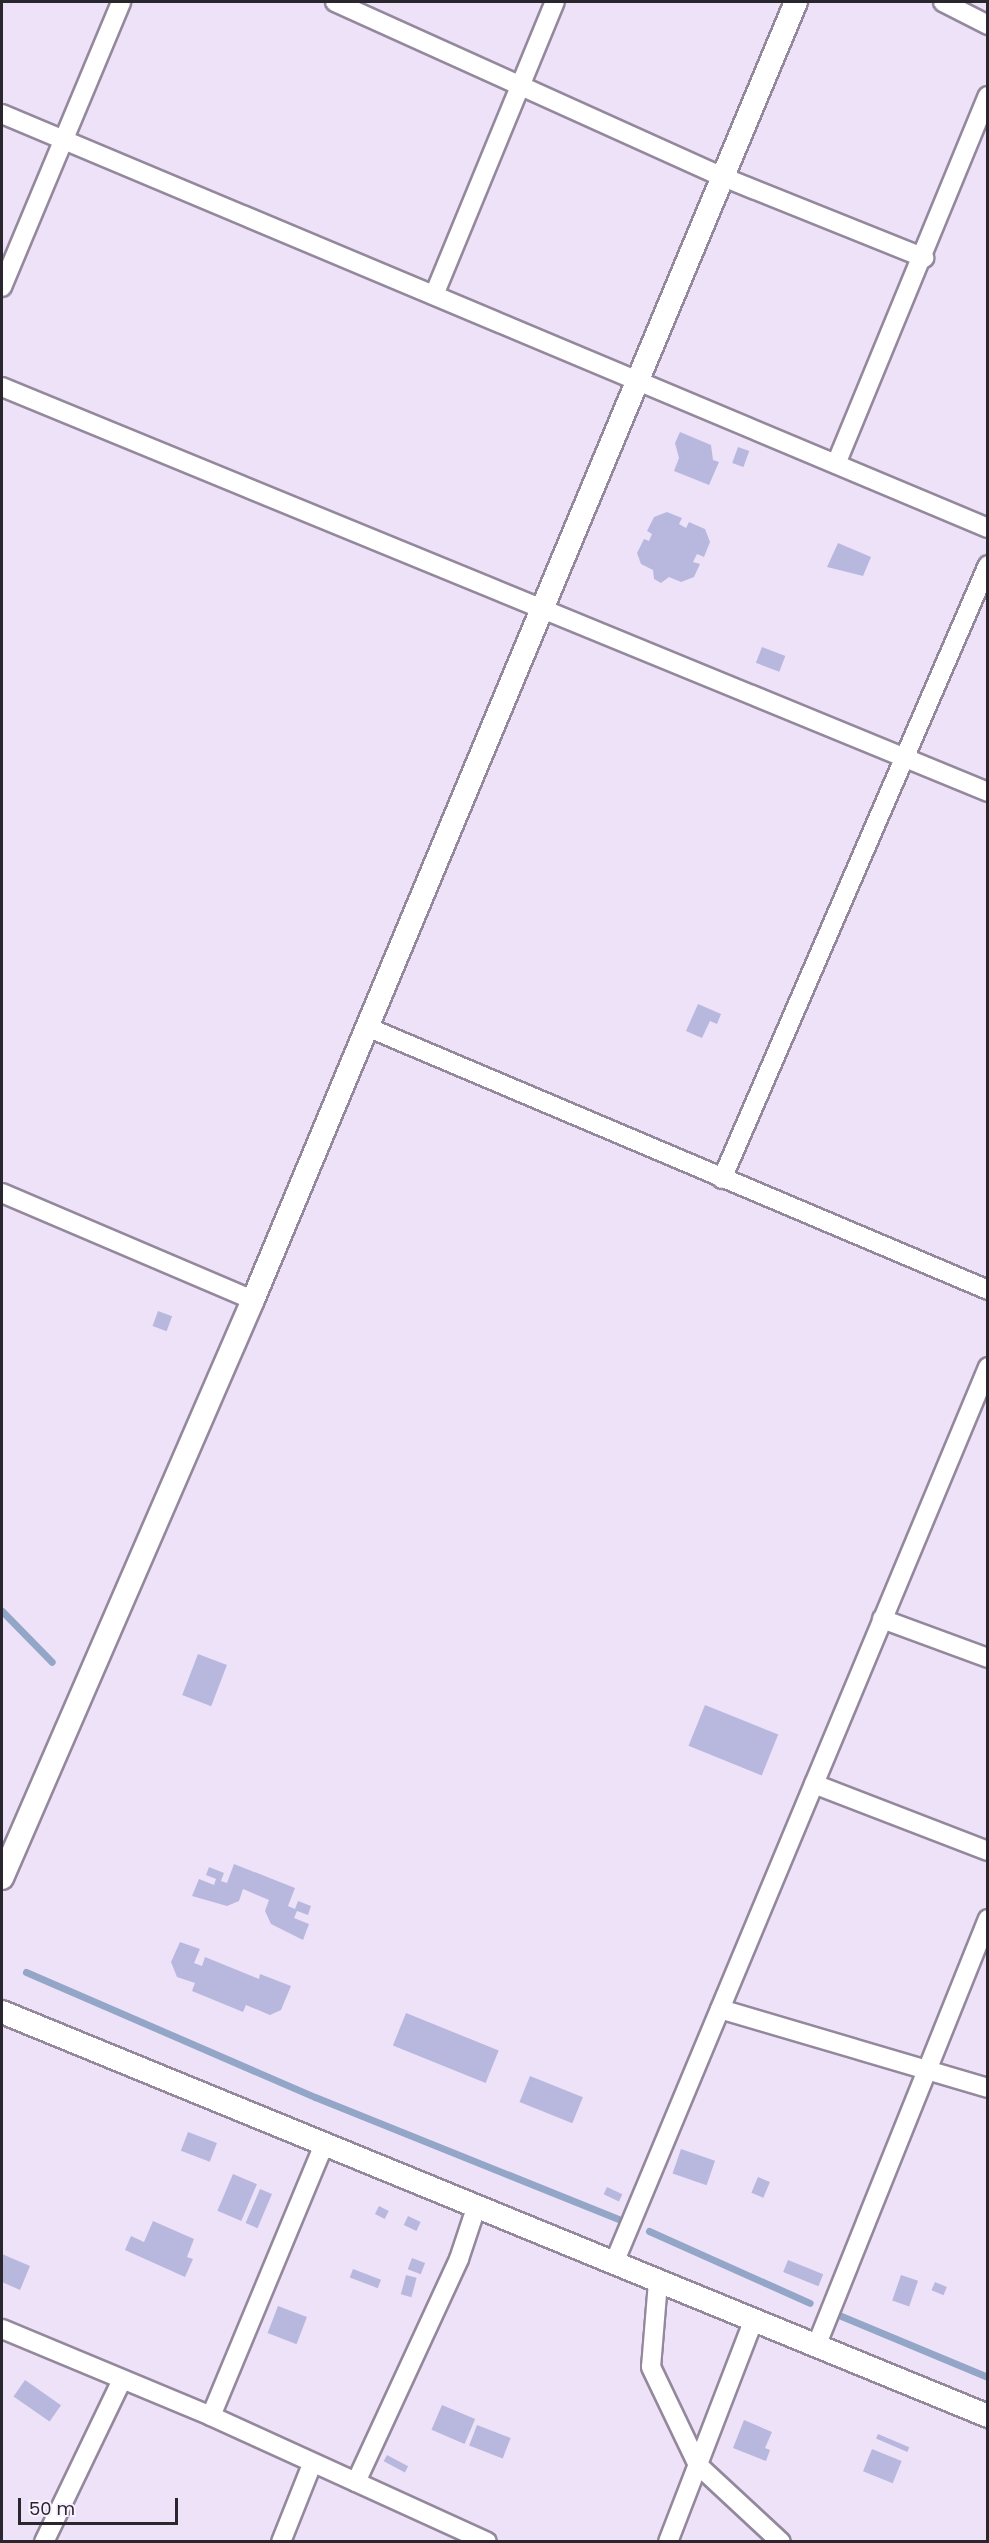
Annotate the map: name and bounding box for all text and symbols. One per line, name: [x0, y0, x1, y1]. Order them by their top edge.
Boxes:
scale bar: [21, 2486, 182, 2524]
text: 50 m: [29, 2496, 75, 2521]

